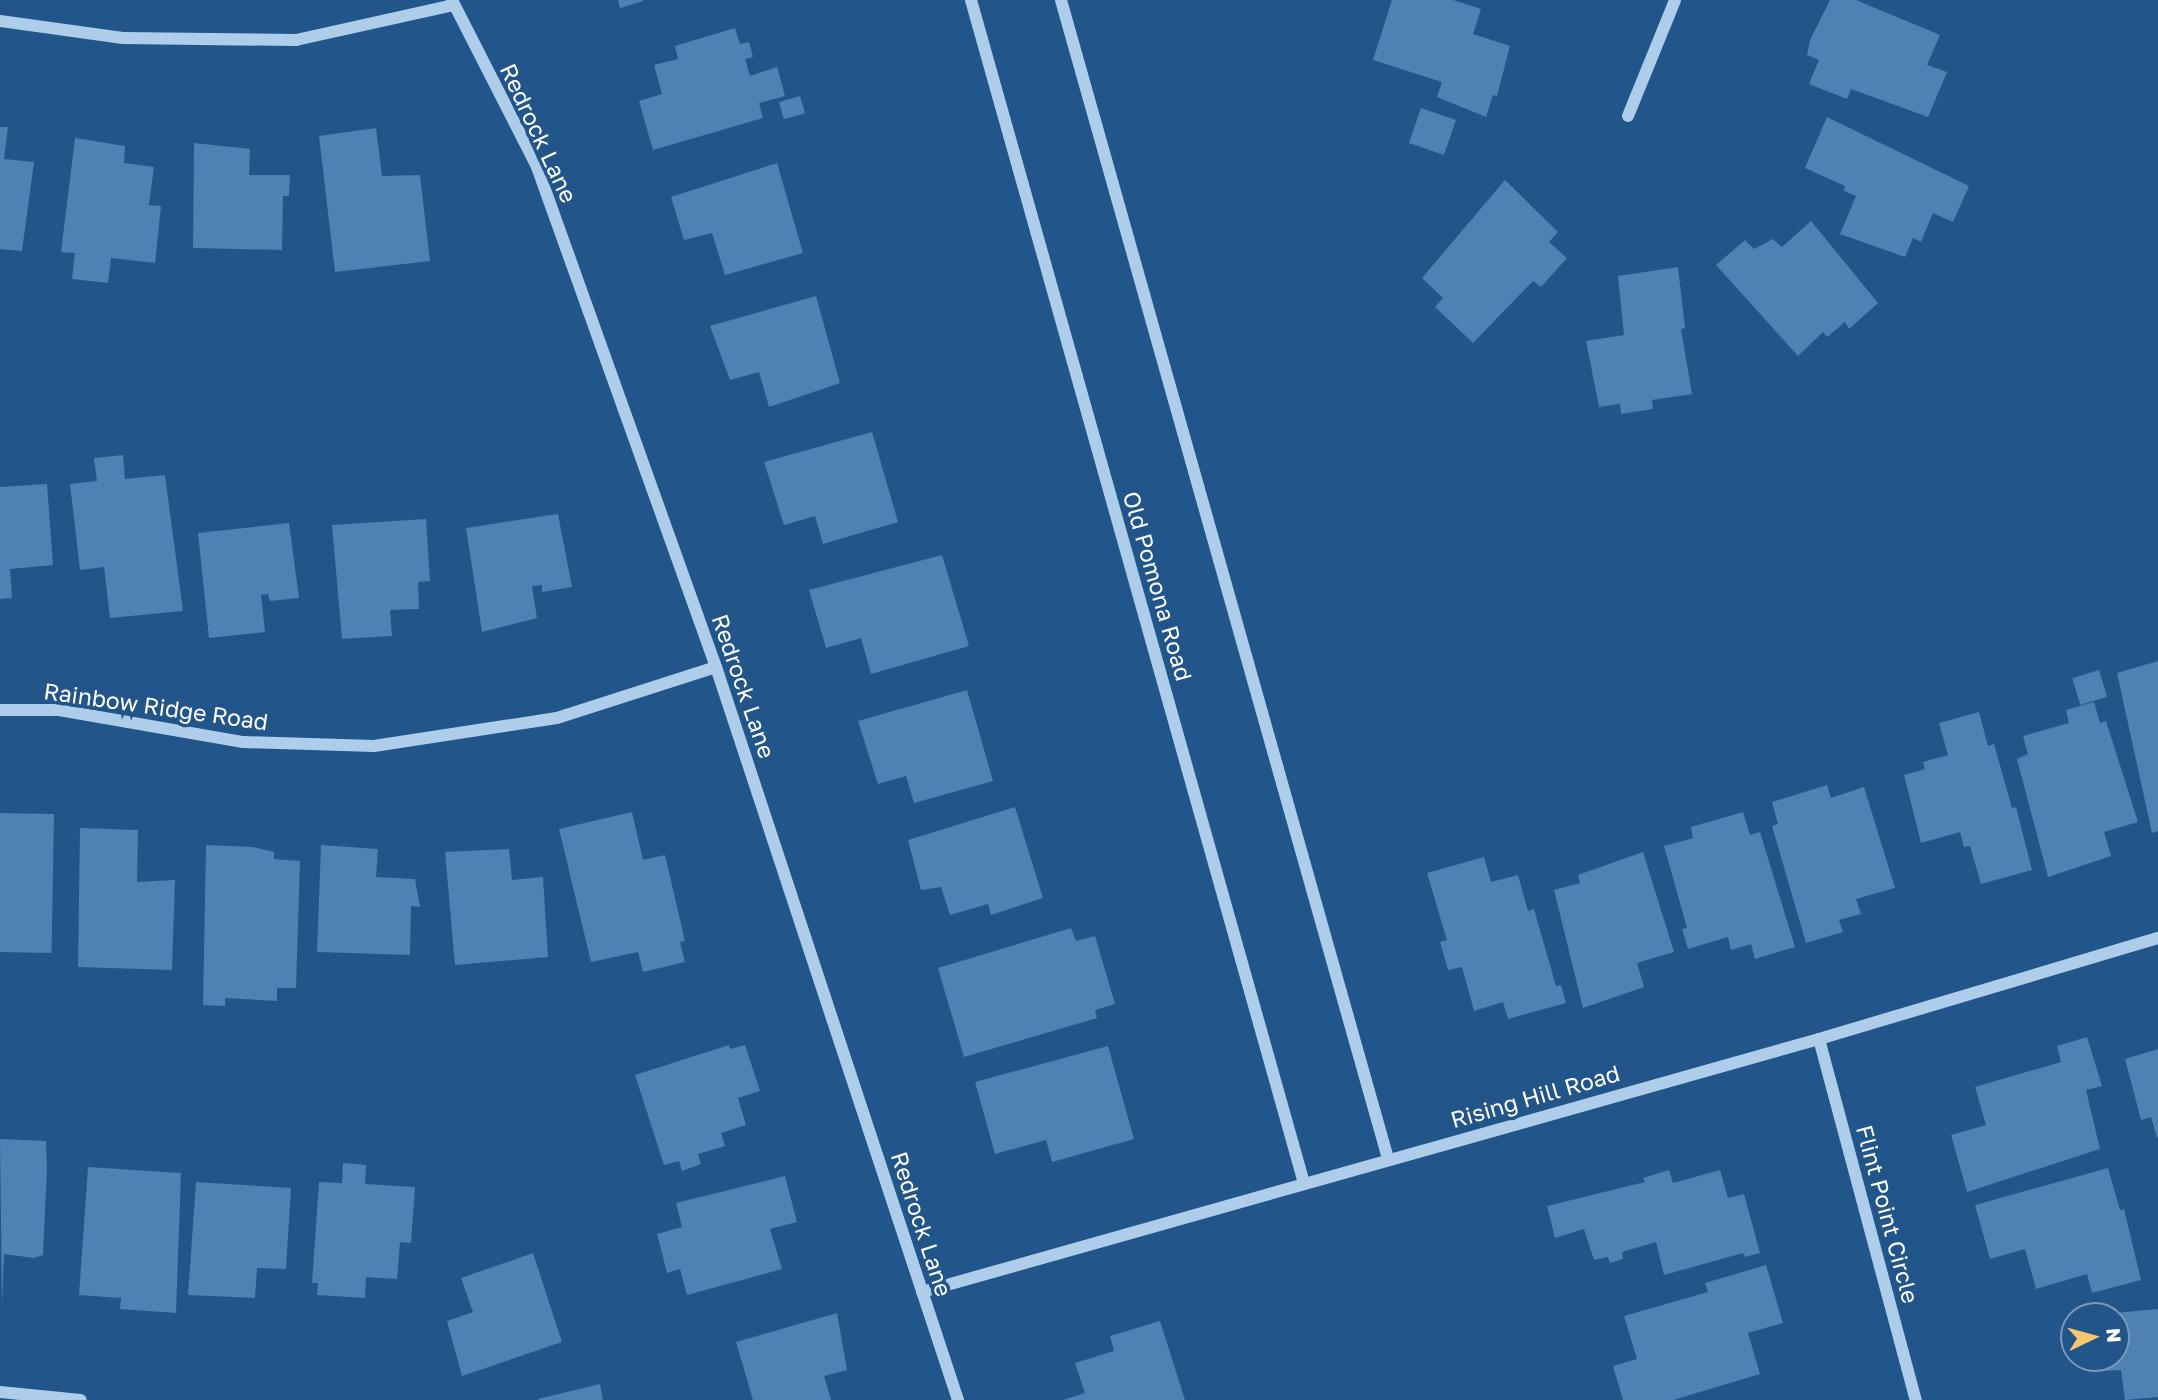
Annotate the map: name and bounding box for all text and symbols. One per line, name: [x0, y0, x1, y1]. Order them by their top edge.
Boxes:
street label: Redrock Lane: [495, 59, 583, 207]
street label: Old Pomona Road: [1118, 488, 1198, 684]
street label: Redrock Lane: [706, 610, 782, 762]
street label: Rainbow Ridge Road: [42, 677, 270, 735]
street label: Rising Hill Road: [1447, 1059, 1623, 1133]
street label: Flint Point Circle: [1851, 1122, 1925, 1306]
street label: Redrock Lane: [886, 1148, 958, 1300]
north arrow: [2060, 1302, 2130, 1372]
text: N: [2102, 1327, 2127, 1343]

